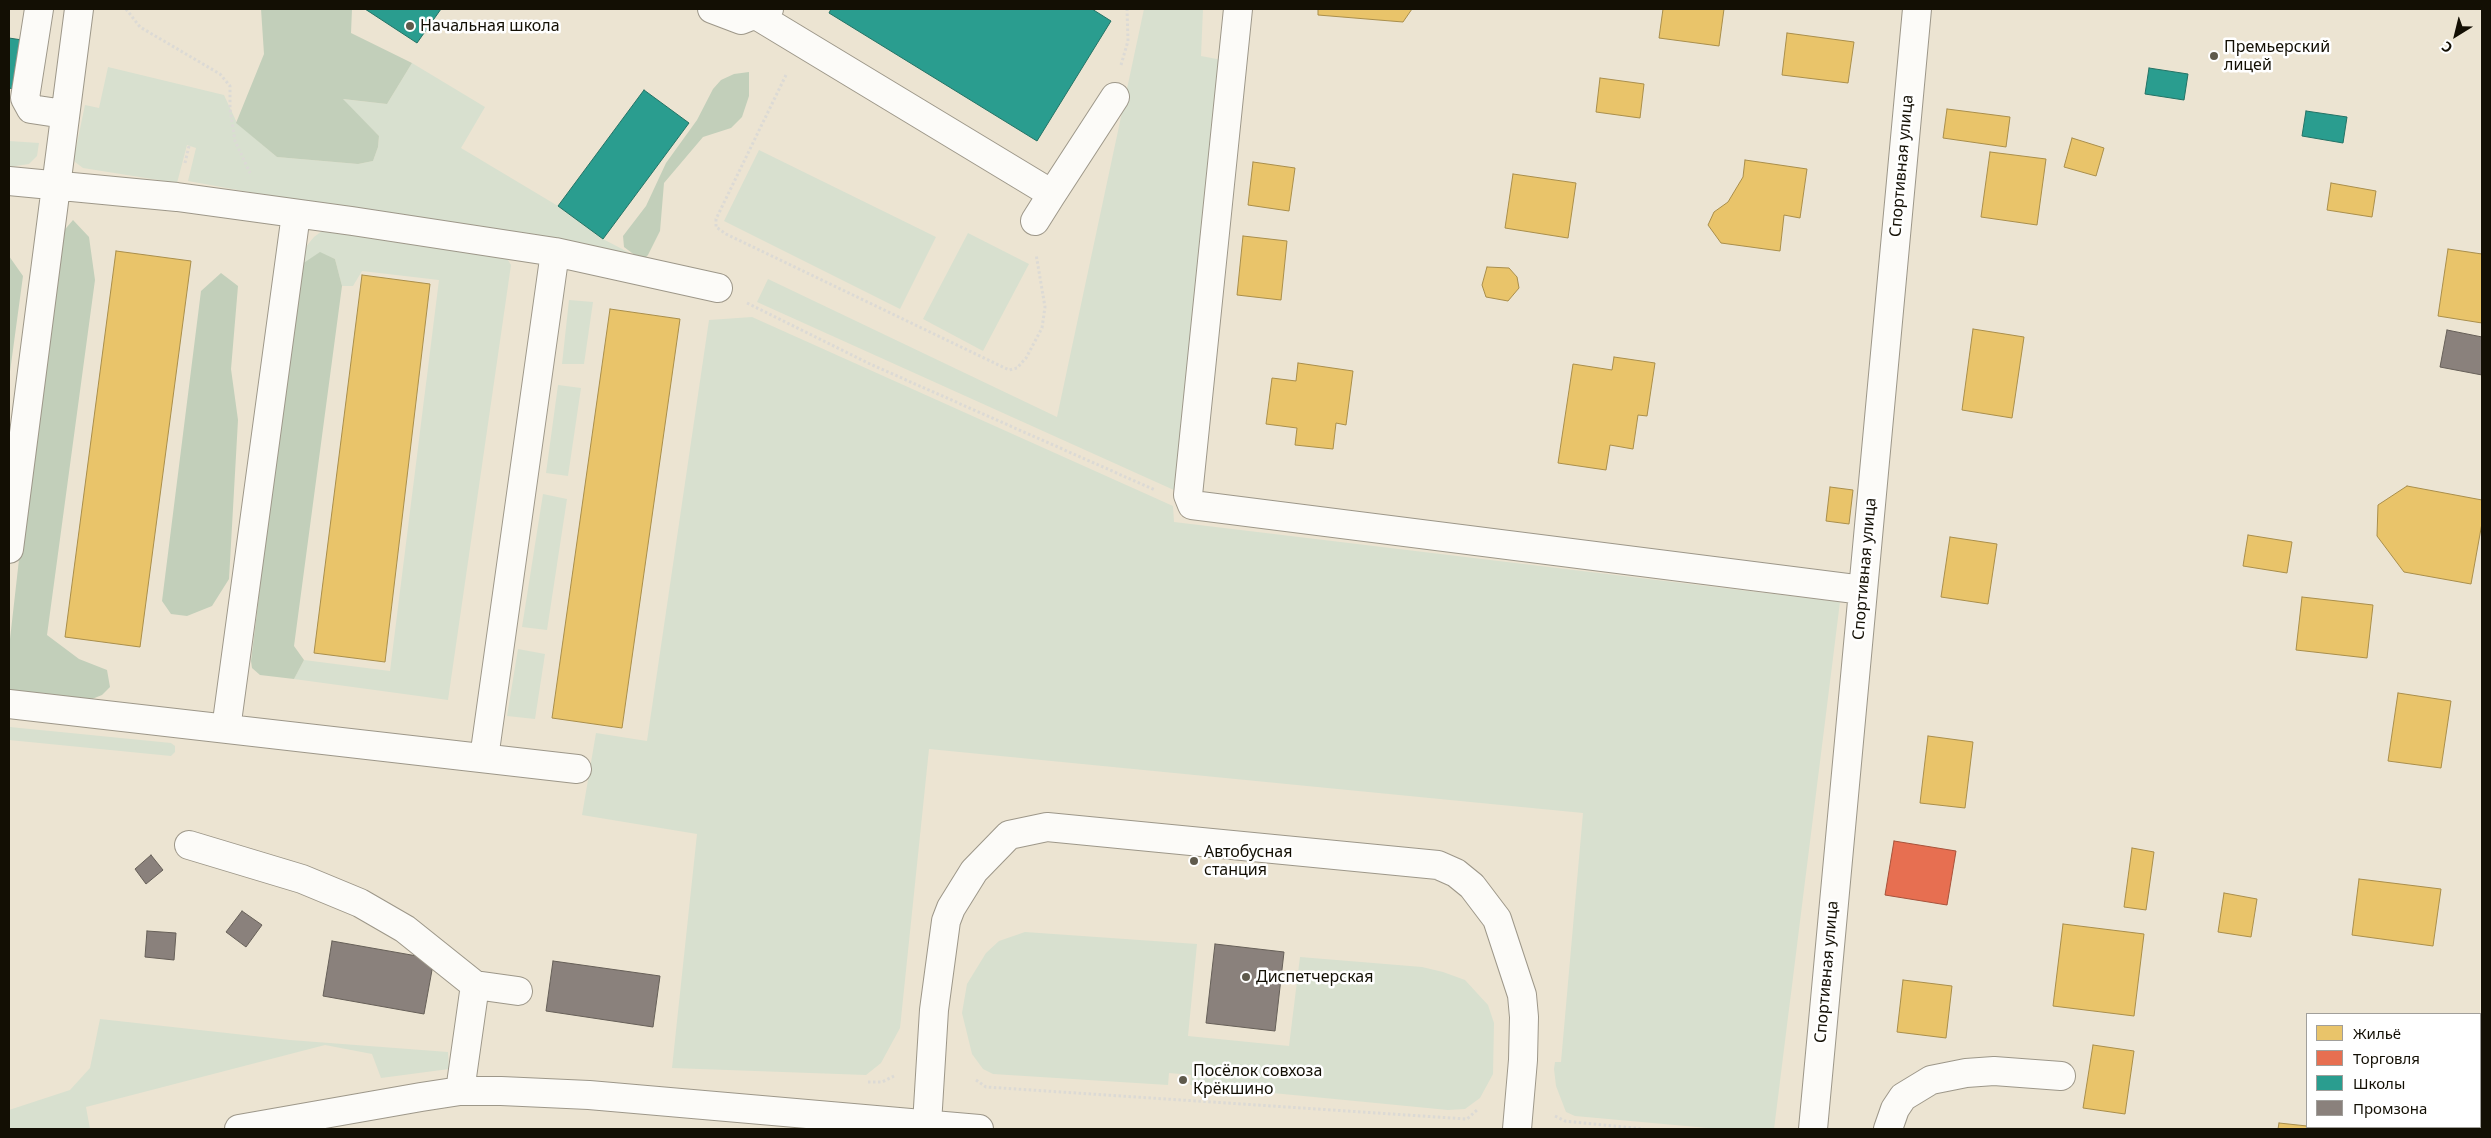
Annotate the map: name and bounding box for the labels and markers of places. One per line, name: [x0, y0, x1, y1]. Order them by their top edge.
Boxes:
place label: Начальная школа: [420, 16, 560, 36]
marker: Начальная школа: [404, 20, 416, 32]
place label: Премьерский лицей: [2224, 37, 2330, 75]
marker: Премьерский лицей: [2208, 50, 2220, 62]
place label: Автобусная станция: [1204, 842, 1292, 880]
marker: Автобусная станция: [1188, 855, 1200, 867]
place label: Диспетчерская: [1256, 967, 1373, 987]
marker: Диспетчерская: [1240, 971, 1252, 983]
place label: Посёлок совхоза Крёкшино: [1193, 1061, 1322, 1099]
marker: Посёлок совхоза Крёкшино: [1177, 1074, 1189, 1086]

